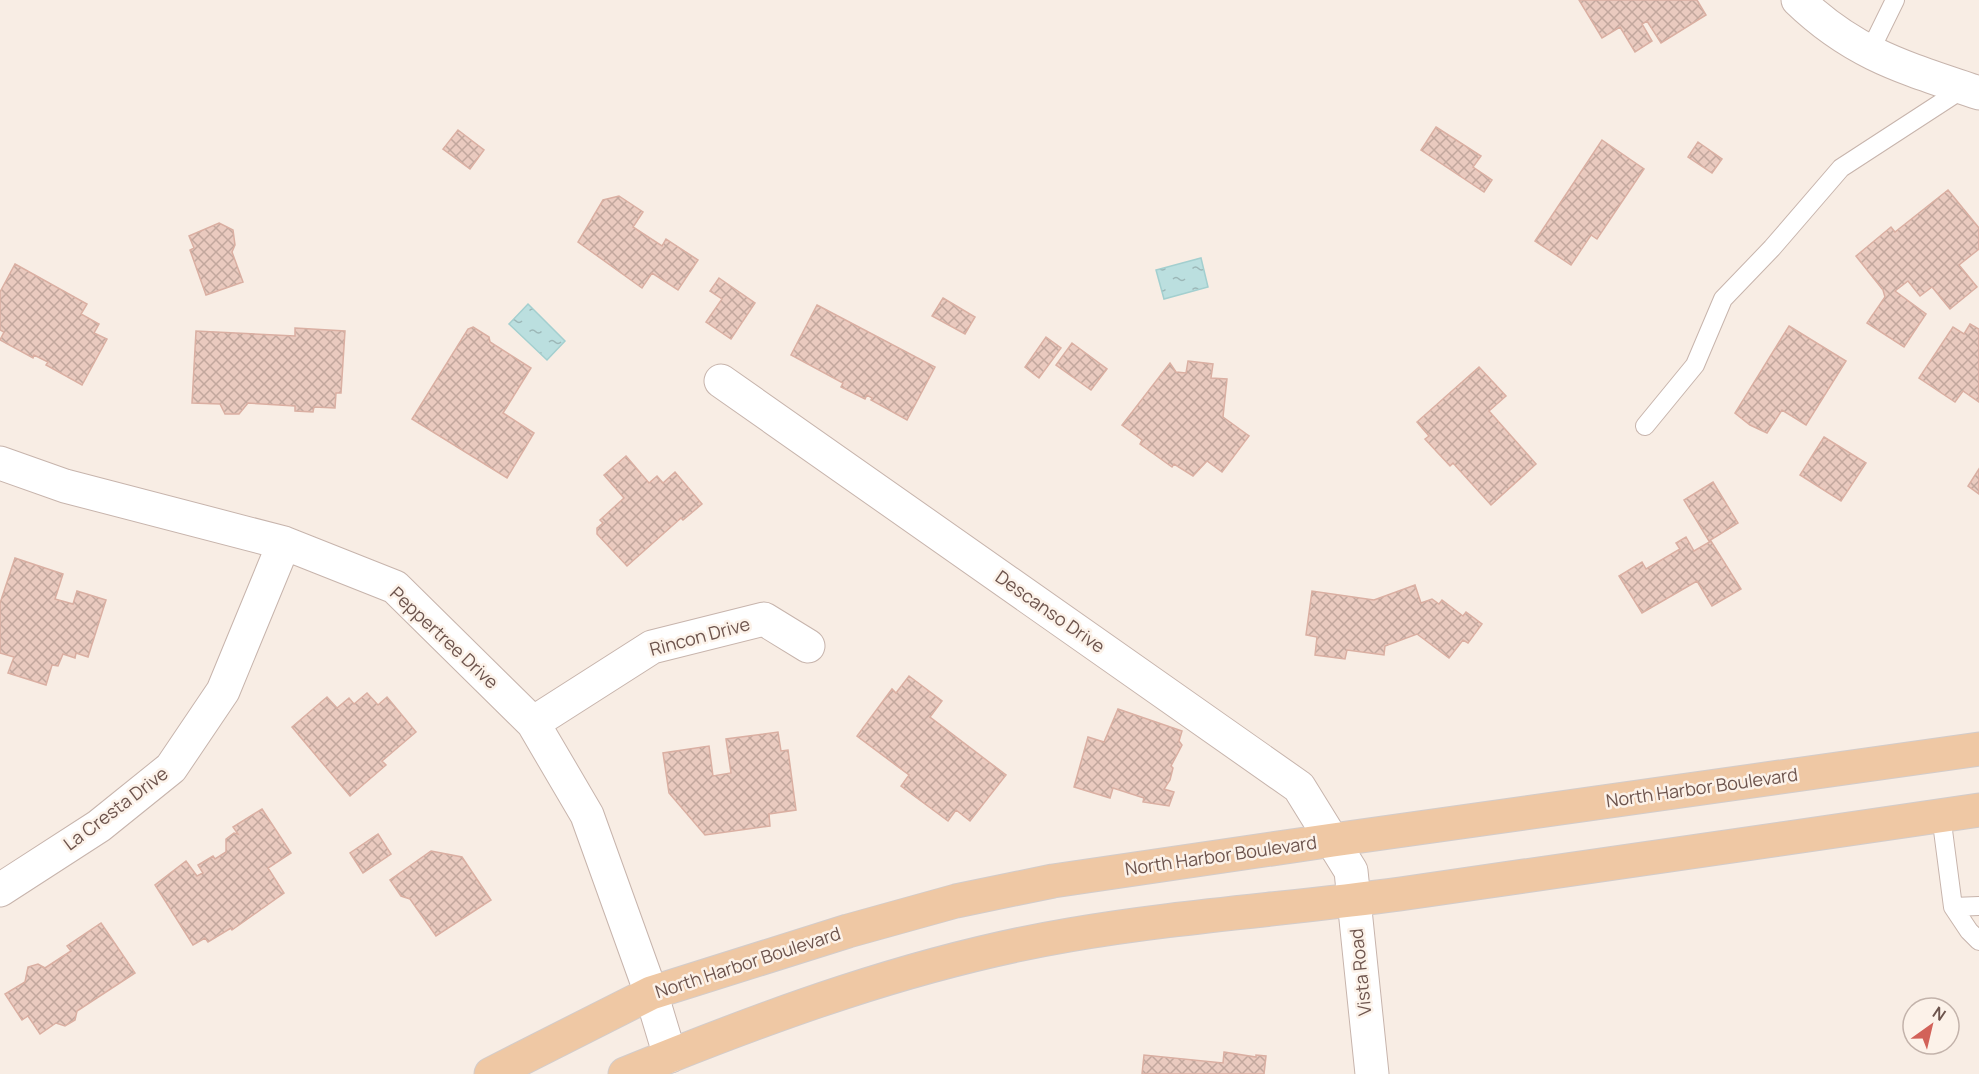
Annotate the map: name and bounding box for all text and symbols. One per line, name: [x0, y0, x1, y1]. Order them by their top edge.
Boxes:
street label: Descanso Drive: [991, 565, 1110, 658]
street label: Peppertree Drive: [385, 581, 504, 694]
street label: Rincon Drive: [647, 611, 753, 661]
street label: La Cresta Drive: [58, 761, 172, 855]
street label: North Harbor Boulevard: [1604, 762, 1799, 812]
street label: North Harbor Boulevard: [1123, 830, 1318, 880]
street label: North Harbor Boulevard: [652, 921, 843, 1003]
street label: Vista Road: [1343, 927, 1377, 1017]
north arrow: [1901, 996, 1961, 1056]
text: N: [1928, 1001, 1950, 1026]

